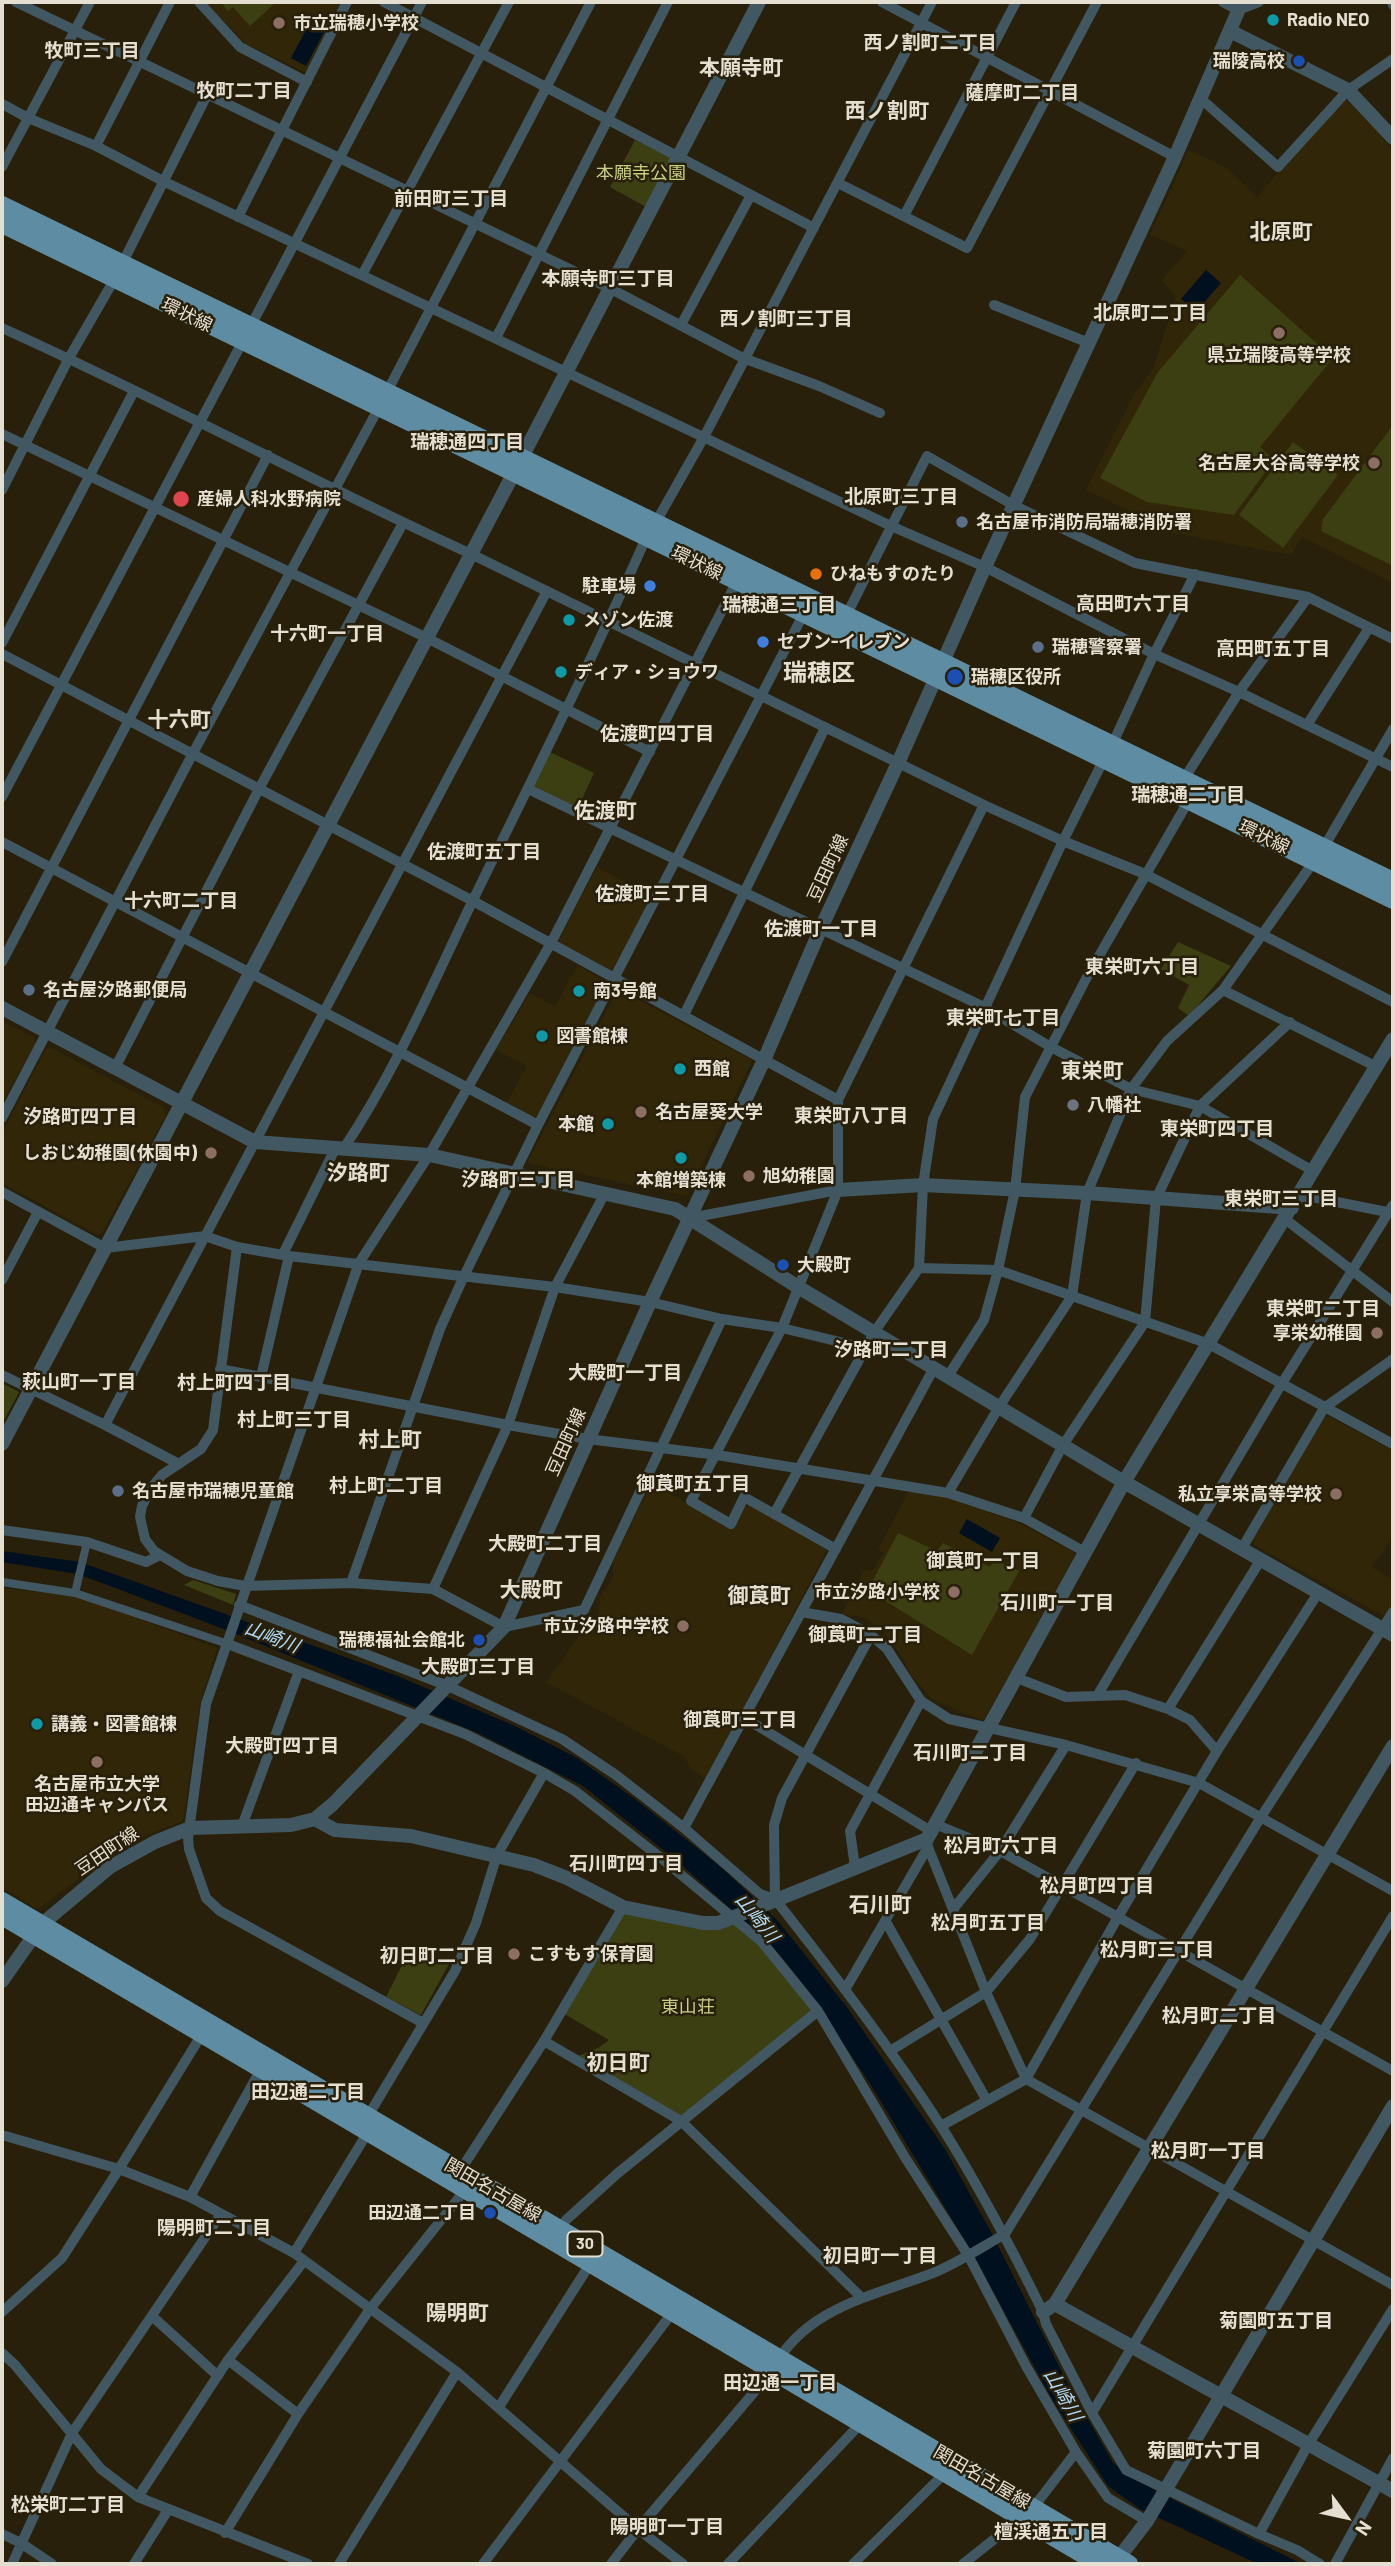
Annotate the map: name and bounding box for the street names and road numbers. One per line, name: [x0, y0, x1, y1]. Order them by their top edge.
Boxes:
street label: 環状線: [158, 293, 216, 337]
street label: 環状線: [668, 541, 726, 585]
street label: 環状線: [1235, 815, 1293, 859]
street label: 豆田町線: [803, 831, 853, 905]
street label: 豆田町線: [541, 1405, 591, 1479]
street label: 豆田町線: [71, 1822, 143, 1880]
street label: 関田名古屋線: [441, 2154, 545, 2226]
road number: 30: [568, 2232, 602, 2256]
street label: 関田名古屋線: [930, 2441, 1034, 2513]

